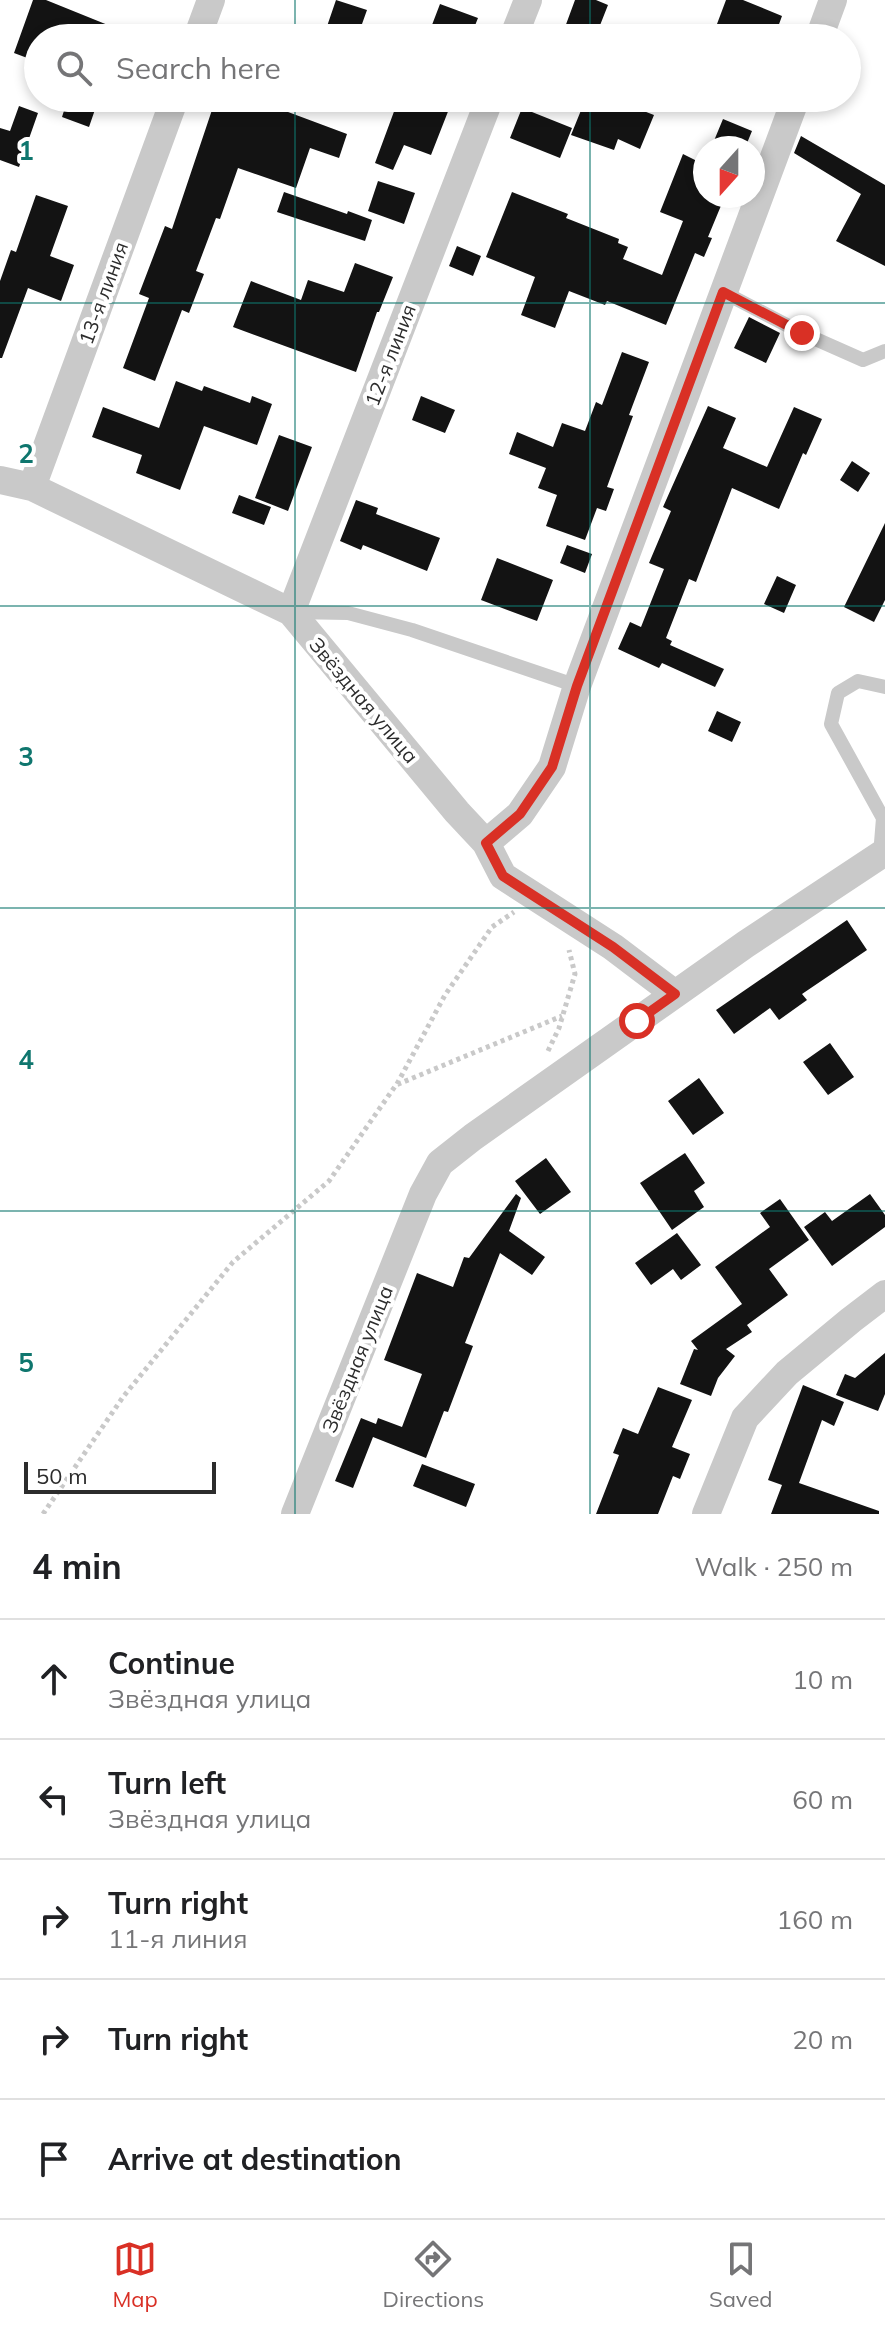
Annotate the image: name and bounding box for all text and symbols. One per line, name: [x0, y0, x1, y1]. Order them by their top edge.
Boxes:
search box: [24, 24, 861, 112]
icon: search: [52, 46, 96, 90]
text: Search here: [116, 49, 281, 87]
text: 1: [18, 134, 34, 167]
north arrow: [693, 136, 765, 208]
street label: 13-я линия: [73, 238, 133, 348]
street label: 12-я линия: [359, 300, 421, 410]
route end: [784, 315, 820, 351]
text: 2: [18, 437, 34, 470]
street label: Звёздная улица: [304, 632, 424, 768]
text: 3: [18, 740, 34, 773]
route start: [619, 1003, 655, 1039]
text: 4: [18, 1043, 34, 1076]
street label: Звёздная улица: [316, 1282, 398, 1436]
text: 5: [18, 1346, 34, 1379]
scale bar: [24, 1458, 216, 1494]
text: 50 m: [36, 1462, 87, 1490]
text: 4 min: [32, 1545, 122, 1588]
text: Walk · 250 m: [694, 1550, 853, 1583]
text: Continue: [108, 1644, 235, 1682]
icon: ahead: [32, 1657, 76, 1701]
text: 10 m: [792, 1663, 853, 1696]
text: Звёздная улица: [108, 1682, 311, 1715]
text: Turn left: [108, 1764, 226, 1802]
icon: left: [32, 1777, 76, 1821]
text: 60 m: [792, 1783, 853, 1816]
text: Звёздная улица: [108, 1802, 311, 1835]
text: Turn right: [108, 1884, 248, 1922]
icon: right: [32, 1897, 76, 1941]
text: 160 m: [777, 1903, 853, 1936]
text: 11-я линия: [108, 1922, 247, 1955]
icon: right: [32, 2017, 76, 2061]
text: Turn right: [108, 2020, 248, 2058]
text: 20 m: [792, 2023, 853, 2056]
icon: arrive: [32, 2137, 76, 2181]
text: Arrive at destination: [108, 2140, 402, 2178]
tab: Map: [112, 2237, 158, 2313]
tab: Directions: [383, 2237, 484, 2313]
tab: Saved: [709, 2237, 773, 2313]

